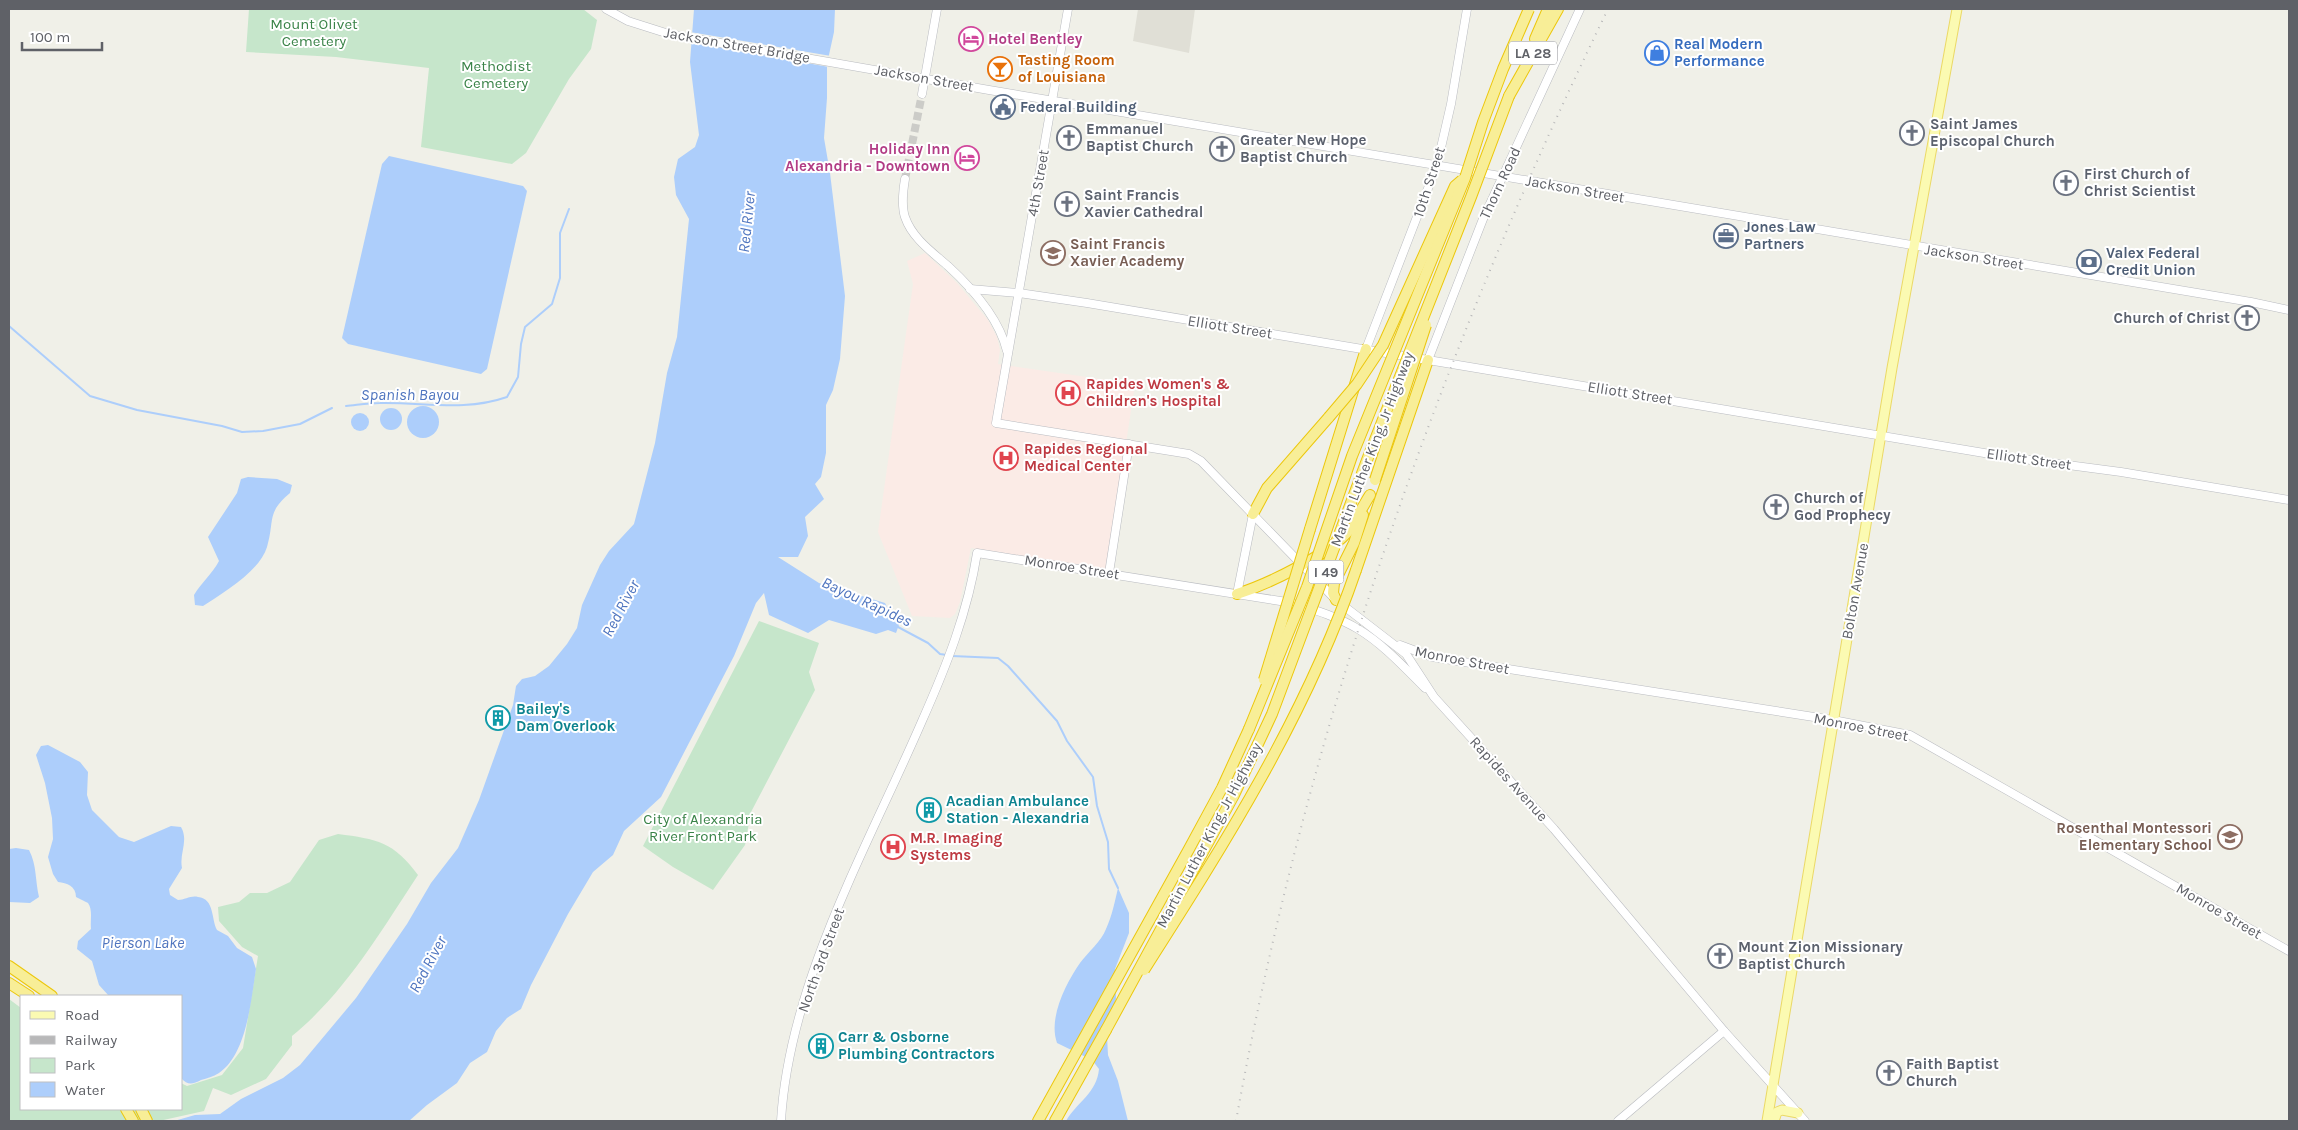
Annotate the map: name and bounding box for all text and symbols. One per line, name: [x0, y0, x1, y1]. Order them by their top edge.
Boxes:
park label: Mount Olivet Cemetery: [270, 15, 358, 50]
scale bar: [22, 20, 102, 52]
street label: Jackson Street Bridge: [662, 23, 812, 67]
hotel icon: Hotel Bentley: [958, 26, 984, 52]
text: 100 m: [30, 28, 70, 46]
place label: Hotel Bentley: [988, 30, 1083, 48]
place label: Real Modern Performance: [1674, 35, 1765, 70]
shop icon: Real Modern Performance: [1644, 40, 1670, 66]
road number: LA 28: [1509, 42, 1557, 64]
place label: Tasting Room of Louisiana: [1018, 51, 1115, 86]
bar icon: Tasting Room of Louisiana: [987, 56, 1013, 82]
park label: Methodist Cemetery: [461, 57, 531, 92]
street label: Jackson Street: [873, 60, 975, 96]
public building icon: Federal Building: [990, 94, 1016, 120]
place label: Federal Building: [1020, 98, 1137, 116]
place label: Saint James Episcopal Church: [1930, 115, 2055, 150]
place label: Emmanuel Baptist Church: [1086, 120, 1194, 155]
church icon: Saint James Episcopal Church: [1899, 120, 1925, 146]
church icon: Emmanuel Baptist Church: [1056, 125, 1082, 151]
place label: Greater New Hope Baptist Church: [1240, 131, 1366, 166]
church icon: Greater New Hope Baptist Church: [1209, 136, 1235, 162]
place label: Holiday Inn Alexandria - Downtown: [785, 140, 950, 175]
street label: 10th Street: [1409, 144, 1449, 220]
street label: Thorn Road: [1476, 144, 1524, 222]
hotel icon: Holiday Inn Alexandria - Downtown: [954, 145, 980, 171]
street label: 4th Street: [1023, 148, 1053, 218]
place label: First Church of Christ Scientist: [2084, 165, 2196, 200]
church icon: First Church of Christ Scientist: [2053, 170, 2079, 196]
street label: Jackson Street: [1524, 171, 1626, 207]
place label: Saint Francis Xavier Cathedral: [1084, 186, 1203, 221]
water label: Red River: [734, 190, 759, 254]
church icon: Saint Francis Xavier Cathedral: [1054, 191, 1080, 217]
place label: Jones Law Partners: [1744, 218, 1816, 253]
office icon: Jones Law Partners: [1713, 223, 1739, 249]
place label: Saint Francis Xavier Academy: [1070, 235, 1185, 270]
school or university icon: Saint Francis Xavier Academy: [1040, 240, 1066, 266]
street label: Jackson Street: [1923, 240, 2025, 274]
place label: Valex Federal Credit Union: [2106, 244, 2200, 279]
bank icon: Valex Federal Credit Union: [2076, 249, 2102, 275]
church icon: Church of Christ: [2234, 305, 2260, 331]
place label: Church of Christ: [2113, 309, 2230, 327]
street label: Elliott Street: [1186, 311, 1274, 343]
street label: Martin Luther King, Jr Highway: [1326, 349, 1418, 549]
place label: Rapides Women's & Children's Hospital: [1086, 375, 1230, 410]
street label: Elliott Street: [1586, 377, 1674, 409]
hospital icon: Rapides Women's & Children's Hospital: [1055, 380, 1081, 406]
water label: Spanish Bayou: [361, 385, 459, 404]
place label: Rapides Regional Medical Center: [1024, 440, 1148, 475]
street label: Elliott Street: [1985, 444, 2073, 474]
hospital icon: Rapides Regional Medical Center: [993, 445, 1019, 471]
place label: Church of God Prophecy: [1794, 489, 1891, 524]
church icon: Church of God Prophecy: [1763, 494, 1789, 520]
street label: Bolton Avenue: [1838, 541, 1872, 641]
street label: Monroe Street: [1023, 551, 1121, 583]
road number: I 49: [1308, 560, 1344, 584]
water label: Bayou Rapides: [819, 572, 915, 631]
water label: Red River: [598, 576, 644, 640]
street label: Monroe Street: [1413, 642, 1511, 678]
place label: Bailey's Dam Overlook: [516, 700, 616, 735]
building icon: Bailey's Dam Overlook: [485, 705, 511, 731]
street label: Monroe Street: [1812, 709, 1910, 745]
street label: Rapides Avenue: [1466, 733, 1552, 825]
street label: Martin Luther King, Jr Highway: [1152, 739, 1266, 931]
place label: Acadian Ambulance Station - Alexandria: [946, 792, 1089, 827]
building icon: Acadian Ambulance Station - Alexandria: [916, 797, 942, 823]
park label: City of Alexandria River Front Park: [643, 810, 763, 845]
place label: Rosenthal Montessori Elementary School: [2056, 819, 2212, 854]
school or university icon: Rosenthal Montessori Elementary School: [2217, 824, 2243, 850]
place label: M.R. Imaging Systems: [910, 829, 1003, 864]
hospital icon: M.R. Imaging Systems: [880, 834, 906, 860]
street label: Monroe Street: [2173, 879, 2265, 943]
street label: North 3rd Street: [794, 905, 848, 1015]
water label: Red River: [405, 932, 451, 996]
water label: Pierson Lake: [101, 933, 185, 952]
place label: Mount Zion Missionary Baptist Church: [1738, 938, 1903, 973]
church icon: Mount Zion Missionary Baptist Church: [1707, 943, 1733, 969]
legend: [20, 995, 182, 1110]
text: Road: [65, 1006, 100, 1024]
place label: Carr & Osborne Plumbing Contractors: [838, 1028, 995, 1063]
text: Railway: [65, 1031, 117, 1049]
building icon: Carr & Osborne Plumbing Contractors: [808, 1033, 834, 1059]
place label: Faith Baptist Church: [1906, 1055, 1999, 1090]
text: Park: [65, 1056, 95, 1074]
church icon: Faith Baptist Church: [1876, 1060, 1902, 1086]
text: Water: [65, 1081, 106, 1099]

